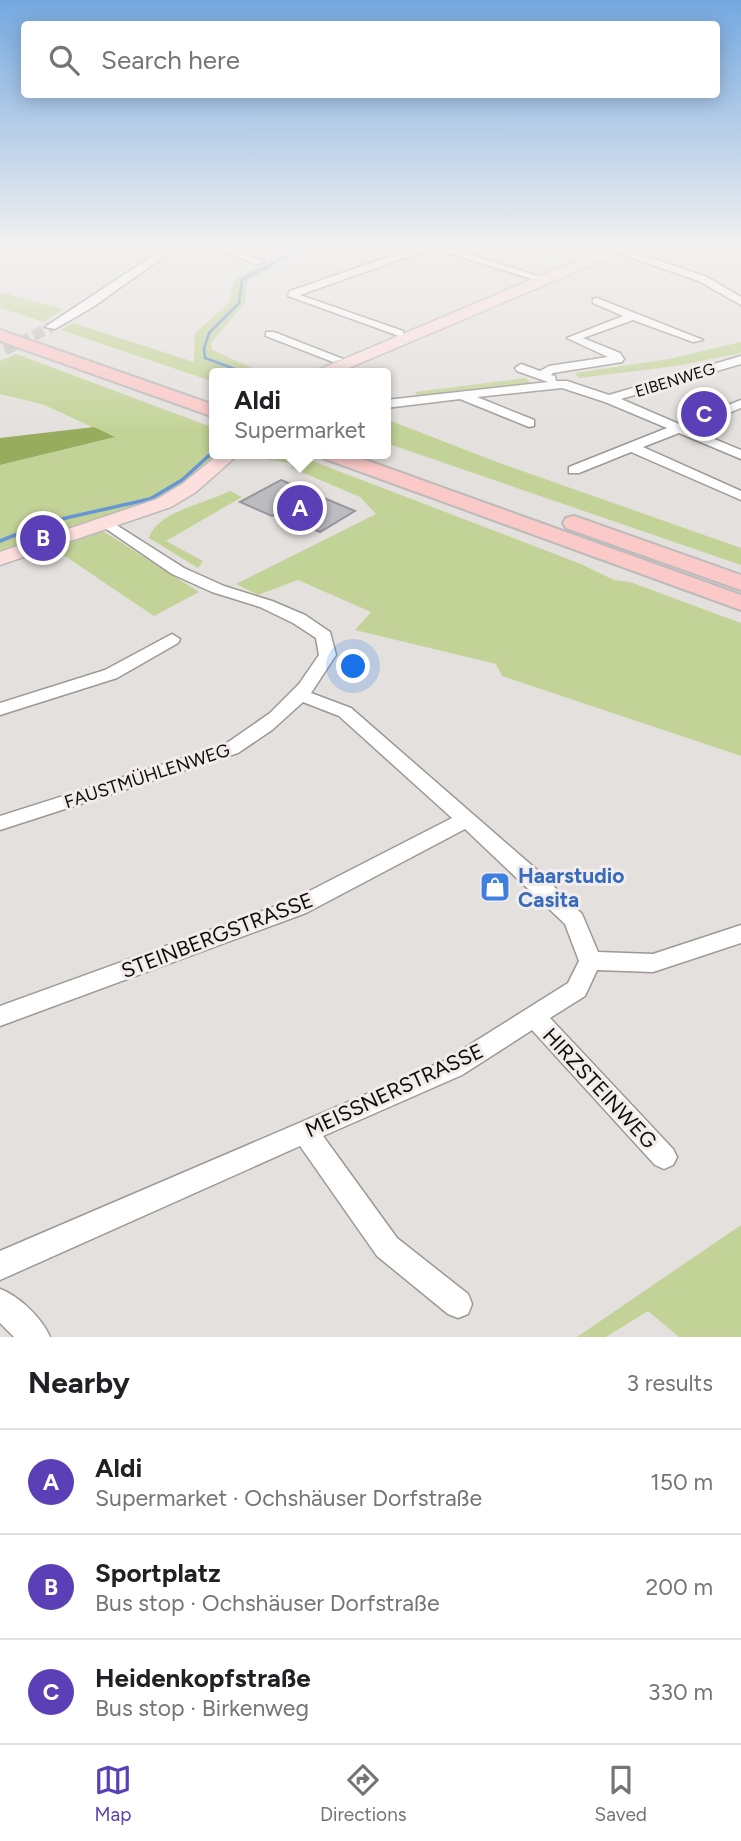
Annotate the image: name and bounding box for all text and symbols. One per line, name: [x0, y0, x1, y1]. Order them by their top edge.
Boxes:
search box: [21, 21, 720, 98]
icon: search: [45, 41, 83, 79]
text: Search here: [101, 44, 240, 76]
street label: EIBENWEG: [633, 359, 717, 401]
popup: [209, 368, 391, 459]
text: Aldi: [234, 384, 281, 416]
pin: C: [681, 388, 727, 440]
text: Supermarket: [234, 416, 366, 444]
pin: A: [277, 482, 323, 534]
pin: B: [20, 512, 66, 564]
your location: [336, 649, 370, 683]
street label: FAUSTMÜHLENWEG: [61, 739, 233, 813]
place label: Haarstudio Casita: [518, 863, 624, 912]
shop icon: Haarstudio Casita: [478, 870, 512, 904]
street label: STEINBERGSTRASSE: [118, 887, 316, 983]
street label: HIRZSTEINWEG: [538, 1023, 662, 1153]
street label: MEISSNERSTRASSE: [301, 1038, 487, 1142]
text: Nearby: [28, 1364, 130, 1401]
text: 3 results: [626, 1369, 713, 1397]
text: Aldi: [95, 1452, 142, 1484]
text: A: [43, 1468, 59, 1496]
text: 150 m: [650, 1468, 713, 1496]
text: Supermarket · Ochshäuser Dorfstraße: [95, 1484, 482, 1512]
text: Sportplatz: [95, 1557, 221, 1589]
text: B: [44, 1573, 58, 1601]
text: 200 m: [645, 1573, 713, 1601]
text: Bus stop · Ochshäuser Dorfstraße: [95, 1589, 440, 1617]
text: Heidenkopfstraße: [95, 1662, 311, 1694]
text: C: [43, 1678, 59, 1706]
text: 330 m: [648, 1678, 713, 1706]
text: Bus stop · Birkenweg: [95, 1694, 309, 1722]
tab: Map: [94, 1761, 132, 1826]
tab: Directions: [320, 1761, 407, 1826]
tab: Saved: [595, 1761, 647, 1826]

